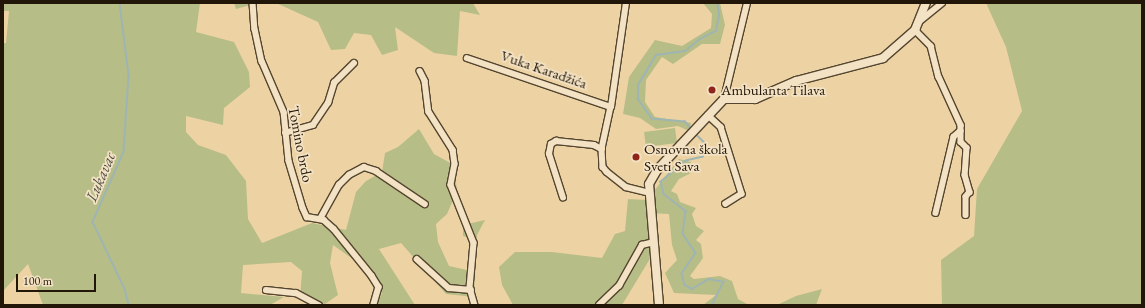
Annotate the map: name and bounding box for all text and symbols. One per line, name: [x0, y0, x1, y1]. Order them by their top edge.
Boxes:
street label: Vuka Karadžića: [499, 46, 589, 92]
place label: Ambulanta Tilava: [721, 81, 825, 99]
marker: Ambulanta Tilava: [706, 84, 718, 96]
street label: Tomino brdo: [285, 104, 317, 184]
place label: Osnovna škola Sveti Sava: [644, 139, 728, 174]
water label: Lukavac: [82, 149, 120, 205]
marker: Osnovna škola Sveti Sava: [631, 152, 641, 162]
scale bar: [18, 266, 98, 292]
text: 100 m: [23, 273, 52, 289]

